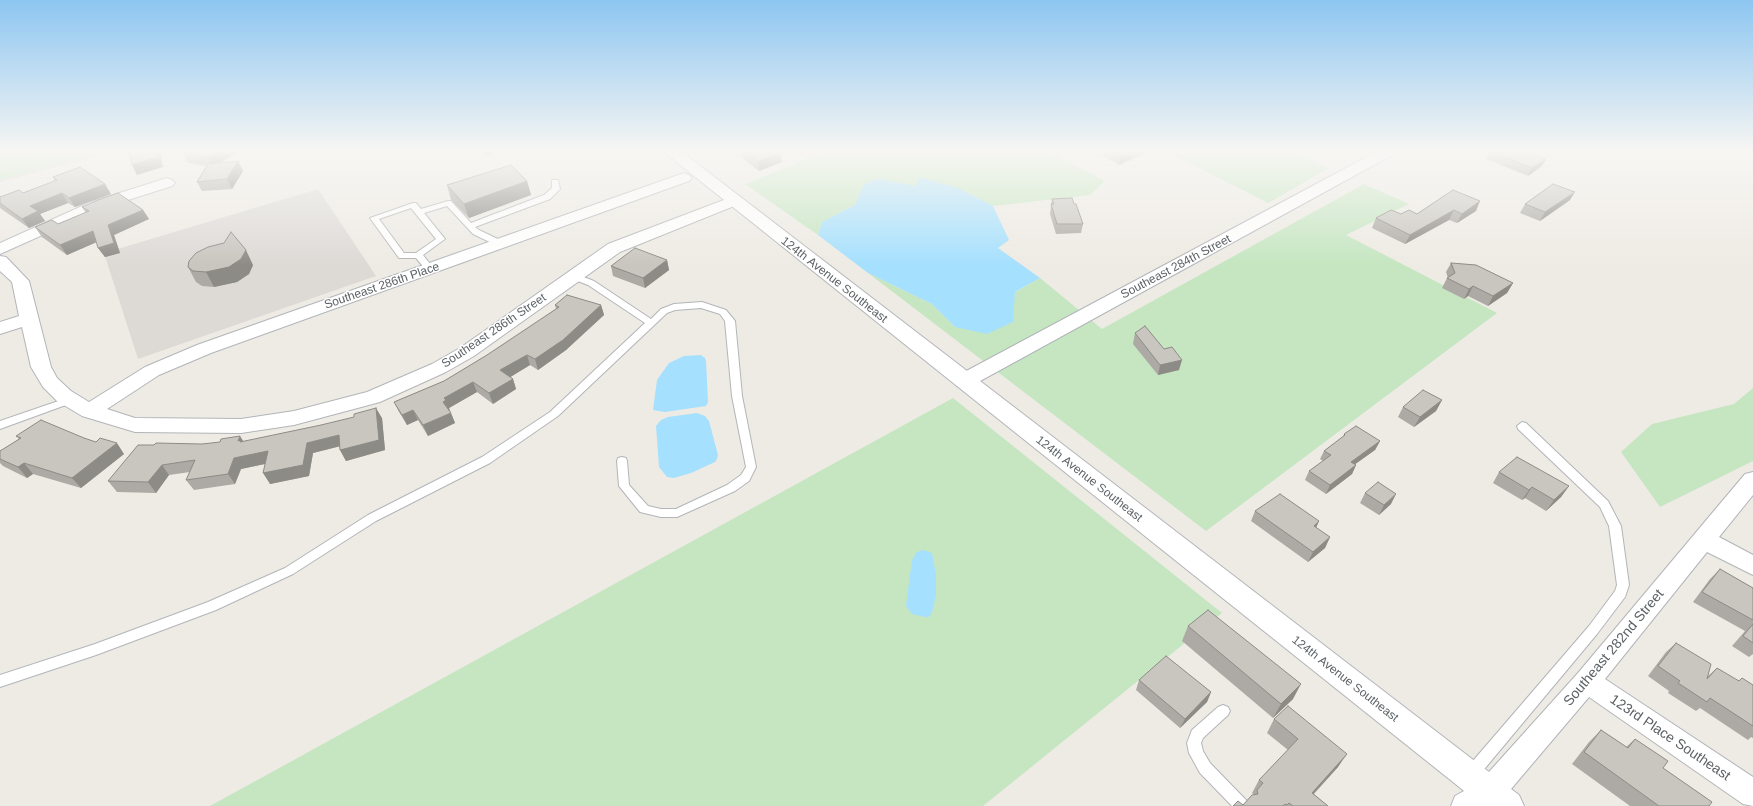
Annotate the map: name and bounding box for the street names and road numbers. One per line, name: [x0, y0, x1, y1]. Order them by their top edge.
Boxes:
street label: Southeast 284th Street: [1118, 232, 1234, 302]
street label: 124th Avenue Southeast: [778, 234, 890, 326]
street label: Southeast 286th Place: [323, 260, 441, 312]
street label: Southeast 286th Street: [439, 291, 549, 371]
street label: 124th Avenue Southeast: [1033, 433, 1145, 525]
street label: Southeast 282nd Street: [1560, 586, 1668, 710]
street label: 124th Avenue Southeast: [1289, 633, 1401, 725]
street label: 123rd Place Southeast: [1607, 691, 1733, 785]

